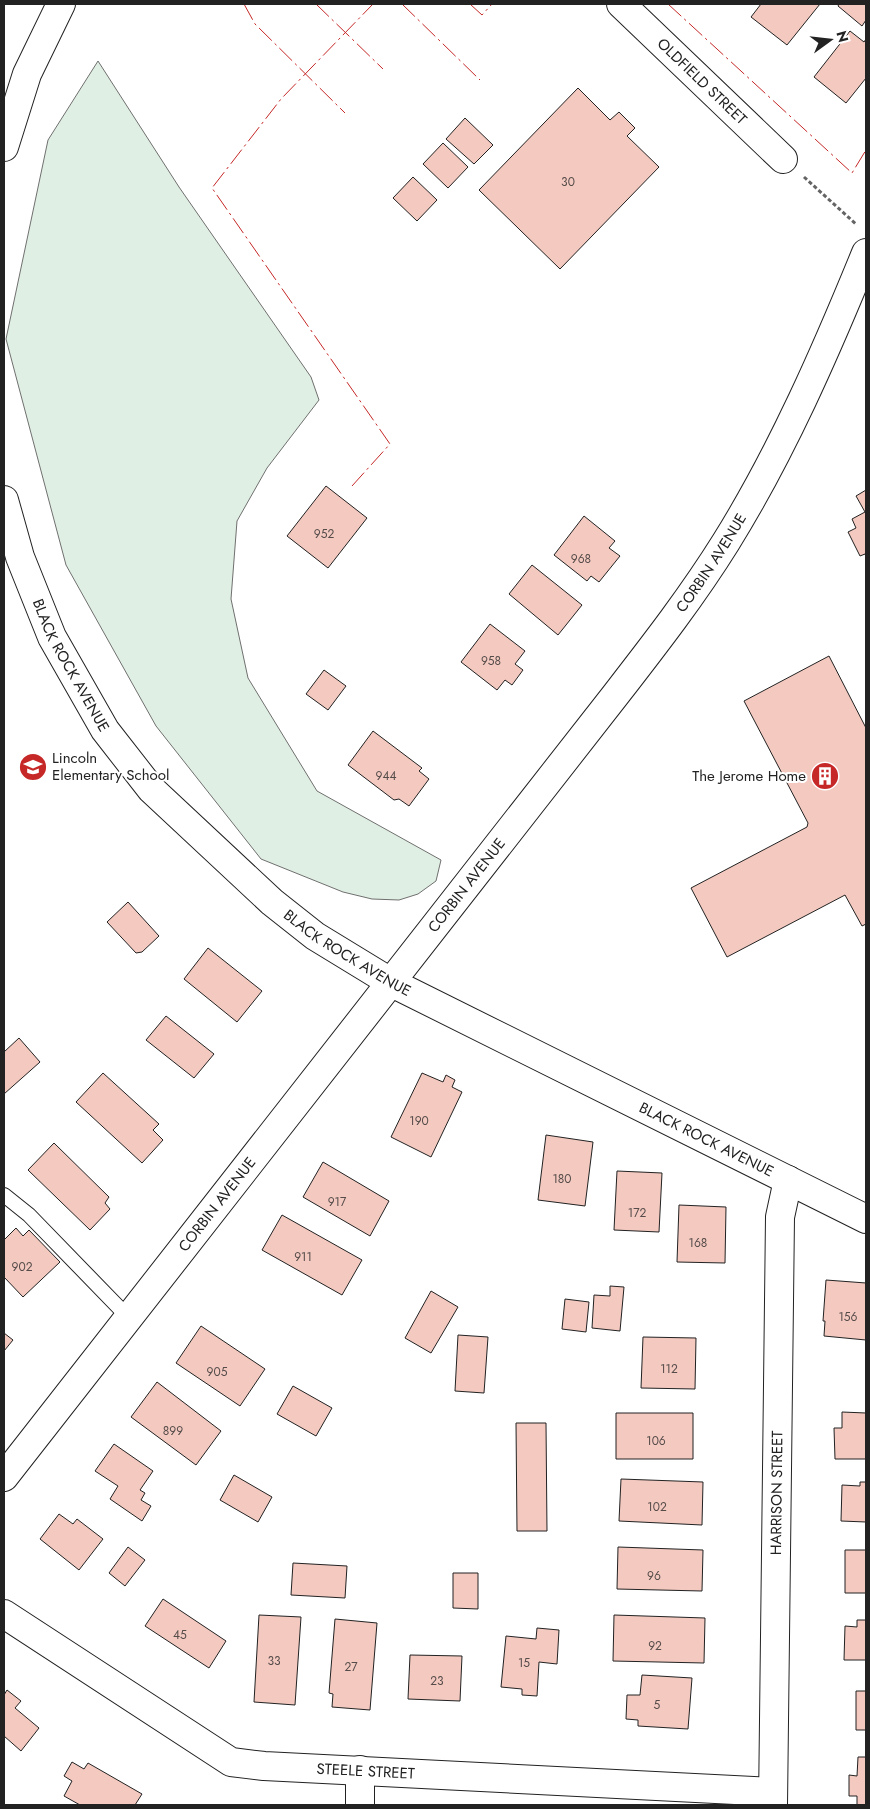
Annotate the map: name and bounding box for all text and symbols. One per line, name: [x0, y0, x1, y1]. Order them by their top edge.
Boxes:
north arrow: [805, 15, 855, 65]
text: N: [831, 29, 854, 45]
street label: OLDFIELD STREET: [652, 33, 752, 130]
house number: 30: [561, 173, 575, 191]
street label: CORBIN AVENUE: [671, 509, 752, 617]
house number: 952: [314, 525, 334, 543]
house number: 968: [571, 550, 591, 568]
street label: BLACK ROCK AVENUE: [27, 596, 115, 736]
house number: 958: [481, 652, 501, 670]
place label: Lincoln Elementary School: [52, 747, 169, 786]
school or university icon: Lincoln Elementary School: [18, 752, 48, 782]
building icon: The Jerome Home: [810, 761, 840, 791]
place label: The Jerome Home: [692, 765, 806, 787]
house number: 944: [376, 767, 396, 785]
street label: CORBIN AVENUE: [423, 833, 511, 937]
street label: BLACK ROCK AVENUE: [279, 904, 415, 1002]
street label: BLACK ROCK AVENUE: [635, 1097, 777, 1182]
house number: 190: [409, 1112, 429, 1130]
street label: CORBIN AVENUE: [173, 1152, 261, 1256]
house number: 180: [552, 1170, 572, 1188]
house number: 917: [328, 1193, 347, 1211]
house number: 172: [628, 1204, 646, 1222]
house number: 168: [689, 1234, 707, 1252]
house number: 911: [294, 1248, 312, 1266]
house number: 902: [12, 1258, 33, 1276]
house number: 156: [838, 1308, 858, 1326]
house number: 112: [660, 1360, 678, 1378]
house number: 905: [207, 1363, 228, 1381]
house number: 899: [163, 1422, 183, 1440]
street label: HARRISON STREET: [765, 1431, 788, 1555]
house number: 106: [646, 1432, 666, 1450]
house number: 102: [647, 1498, 667, 1516]
house number: 96: [647, 1567, 661, 1585]
house number: 45: [173, 1626, 187, 1644]
house number: 92: [648, 1637, 662, 1655]
house number: 33: [267, 1652, 281, 1670]
house number: 15: [518, 1654, 530, 1672]
house number: 27: [344, 1658, 358, 1676]
house number: 23: [430, 1672, 444, 1690]
house number: 5: [654, 1696, 661, 1714]
street label: STEELE STREET: [316, 1758, 415, 1785]

